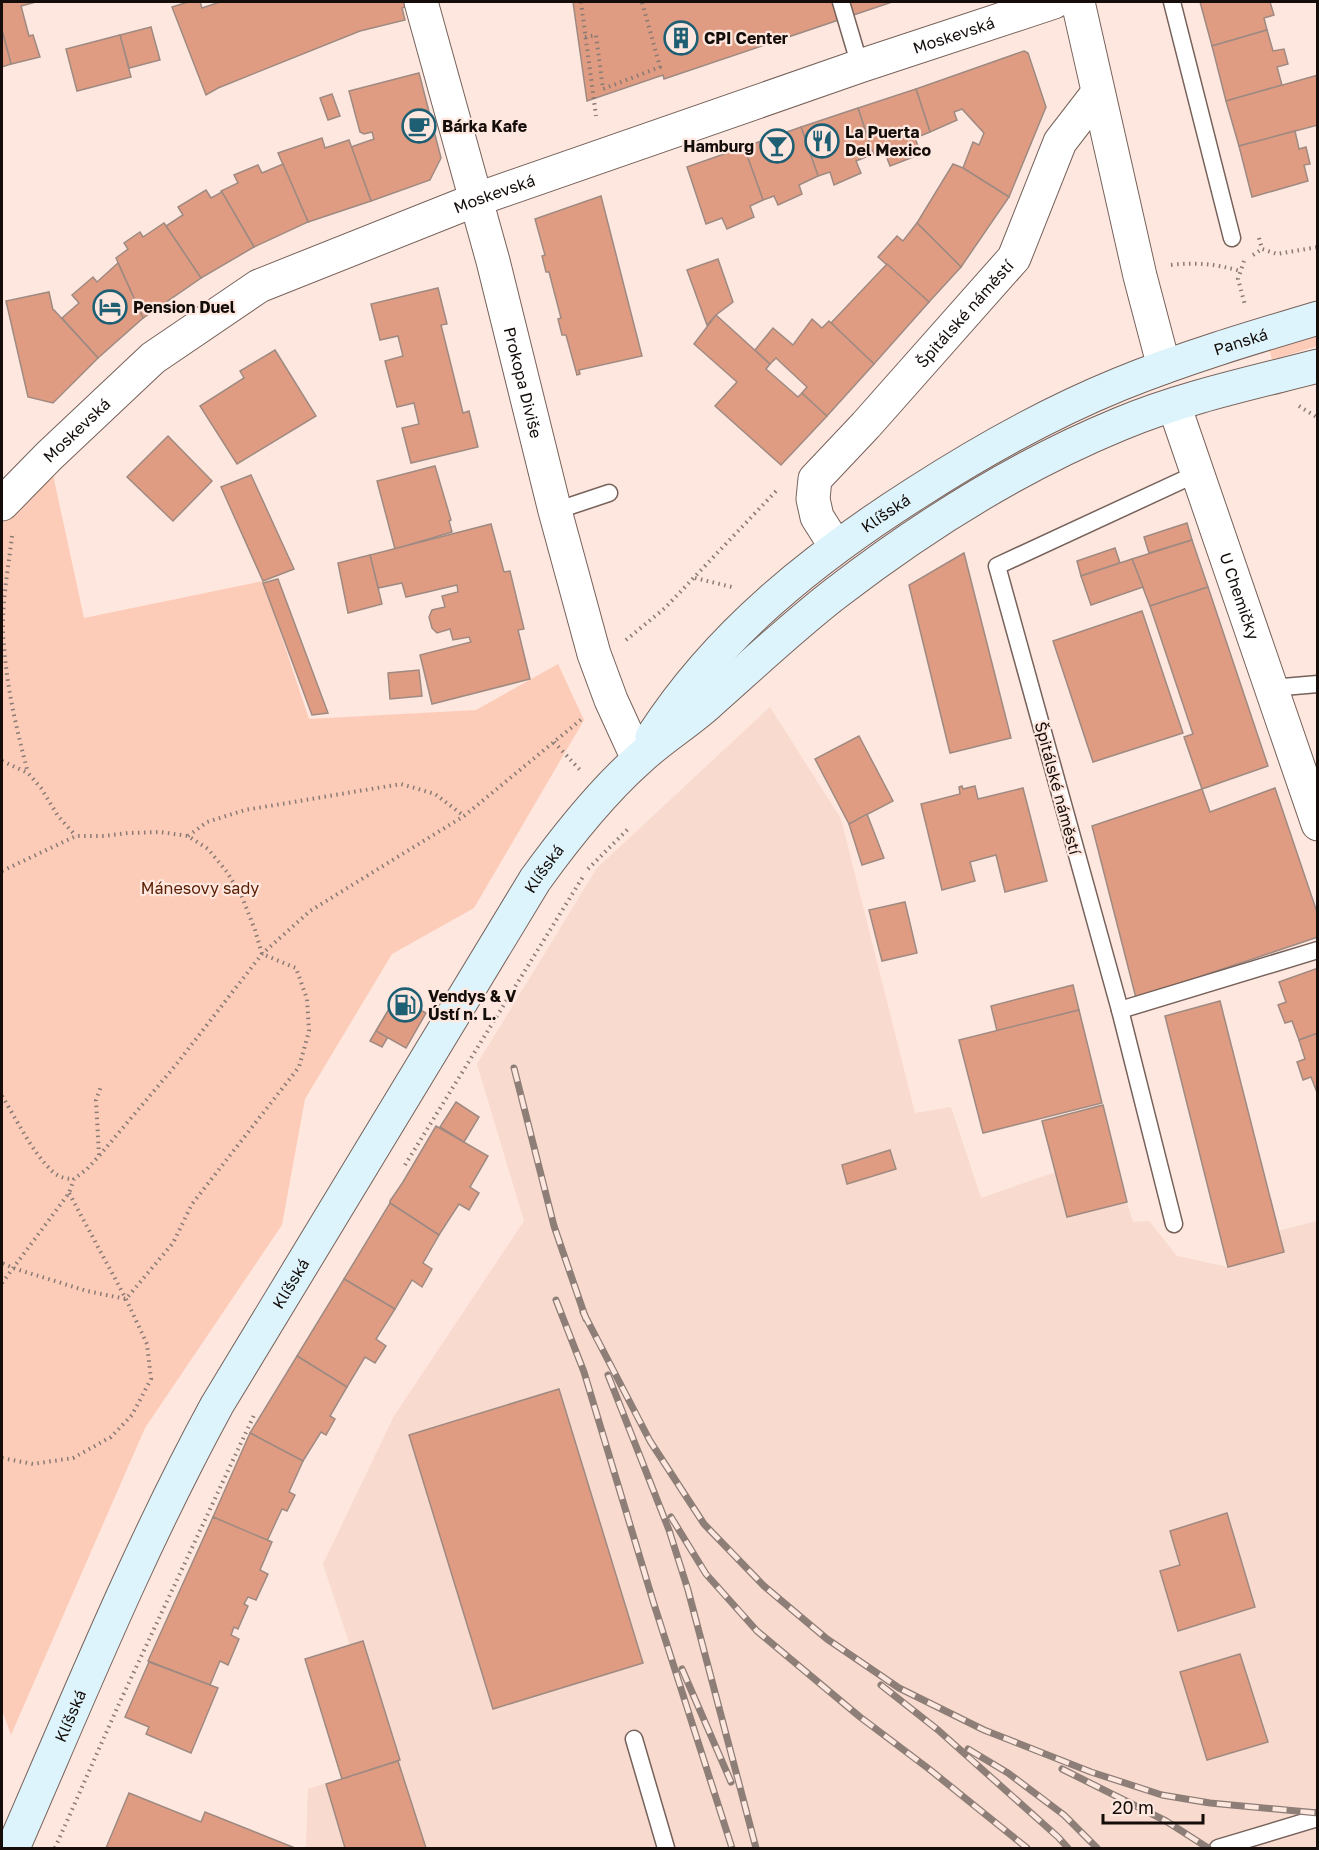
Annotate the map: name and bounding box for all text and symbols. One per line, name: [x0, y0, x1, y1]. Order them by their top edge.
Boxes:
street label: Moskevská: [910, 12, 997, 58]
building icon: CPI Center: [663, 20, 699, 56]
place label: CPI Center: [704, 28, 788, 48]
cafe icon: Bárka Kafe: [401, 108, 437, 144]
place label: Bárka Kafe: [442, 116, 527, 136]
place label: La Puerta Del Mexico: [845, 122, 931, 160]
restaurant icon: La Puerta Del Mexico: [804, 123, 840, 159]
bar icon: Hamburg: [759, 128, 795, 164]
place label: Hamburg: [683, 136, 754, 156]
street label: Moskevská: [451, 170, 538, 217]
street label: Špitálské náměstí: [912, 255, 1019, 372]
hotel icon: Pension Duel: [92, 289, 128, 325]
place label: Pension Duel: [133, 297, 236, 317]
street label: Panská: [1211, 324, 1270, 359]
street label: Prokopa Diviše: [500, 325, 547, 440]
street label: Moskevská: [39, 394, 114, 466]
street label: Klíšská: [857, 489, 914, 537]
street label: U Chemičky: [1215, 550, 1264, 642]
street label: Špitálské náměstí: [1031, 719, 1086, 858]
street label: Klíšská: [520, 840, 568, 897]
park label: Mánesovy sady: [141, 878, 259, 898]
place label: Vendys & V Ústí n. L.: [428, 986, 517, 1024]
fuel station icon: Vendys & V Ústí n. L.: [387, 987, 423, 1023]
street label: Klíšská: [268, 1255, 313, 1312]
street label: Klíšská: [50, 1686, 90, 1745]
scale bar: [1103, 1787, 1204, 1825]
text: 20 m: [1112, 1796, 1154, 1818]

